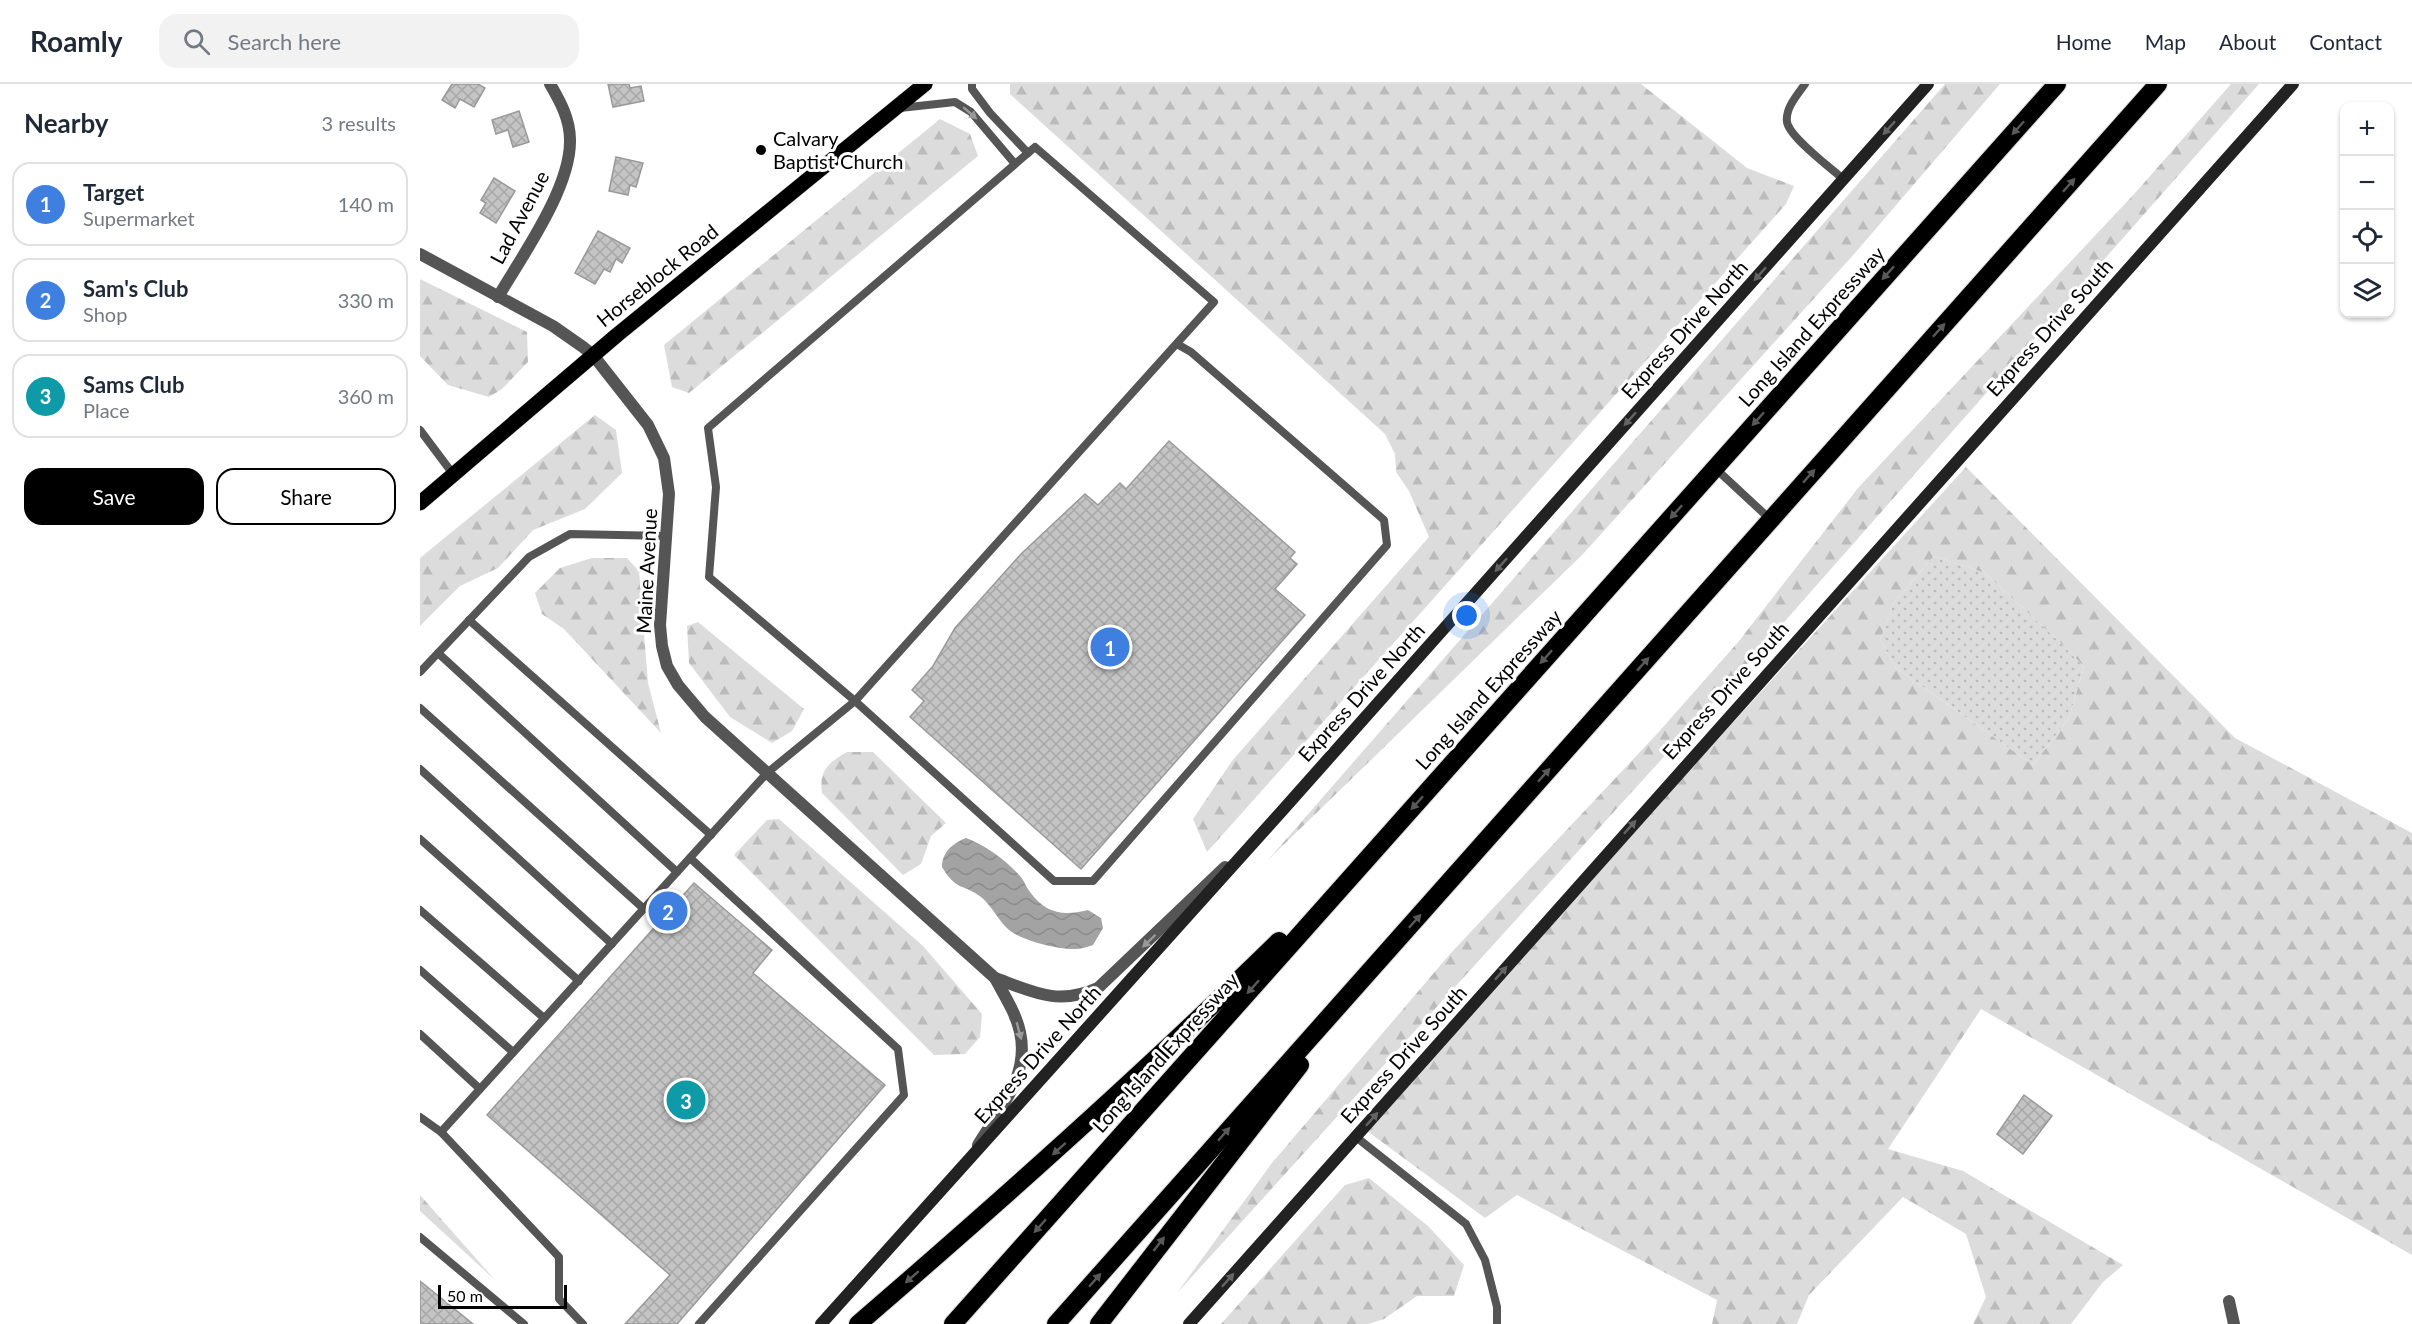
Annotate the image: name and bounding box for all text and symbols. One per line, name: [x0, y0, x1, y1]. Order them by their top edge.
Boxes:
search box: [159, 14, 579, 68]
text: Roamly: [30, 24, 123, 58]
icon: search: [180, 25, 213, 58]
text: Search here: [228, 28, 341, 55]
text: Home: [2056, 29, 2112, 54]
text: Map: [2145, 29, 2186, 54]
text: About: [2219, 29, 2276, 54]
text: Contact: [2309, 29, 2382, 54]
map controls: [2340, 102, 2394, 318]
button: +: [2340, 102, 2394, 156]
text: Nearby: [24, 107, 109, 139]
one-way arrow: [962, 107, 978, 120]
text: 3 results: [321, 111, 396, 135]
one-way arrow: [1883, 120, 1896, 135]
one-way arrow: [2012, 120, 2025, 135]
place label: Calvary Baptist Church: [773, 126, 903, 173]
marker: Calvary Baptist Church: [754, 143, 768, 157]
button: −: [2340, 156, 2394, 210]
street label: Lad Avenue: [484, 166, 554, 268]
one-way arrow: [2062, 178, 2075, 193]
text: Target: [83, 179, 144, 206]
text: 1: [40, 192, 51, 216]
text: 140 m: [338, 192, 394, 216]
text: Supermarket: [83, 206, 195, 230]
button: locate: [2340, 210, 2394, 264]
street label: Horseblock Road: [591, 219, 723, 331]
street label: Long Island Expressway: [1733, 241, 1890, 411]
street label: Express Drive South: [1981, 253, 2117, 401]
street label: Express Drive North: [1616, 255, 1752, 403]
button: layers: [2340, 264, 2394, 318]
one-way arrow: [1882, 265, 1895, 280]
one-way arrow: [1753, 266, 1767, 281]
text: Sam's Club: [83, 275, 189, 302]
text: 2: [40, 288, 51, 312]
text: 330 m: [338, 288, 394, 312]
text: Shop: [83, 302, 127, 326]
one-way arrow: [1932, 323, 1946, 338]
text: Sams Club: [83, 371, 184, 398]
text: 3: [40, 384, 51, 408]
text: 360 m: [338, 384, 394, 408]
text: Place: [83, 398, 130, 422]
one-way arrow: [1624, 411, 1637, 426]
one-way arrow: [1752, 411, 1765, 426]
button: Save: [24, 468, 204, 525]
button: Share: [216, 468, 396, 525]
one-way arrow: [1802, 469, 1815, 484]
one-way arrow: [1669, 504, 1683, 519]
street label: Maine Avenue: [631, 508, 661, 634]
one-way arrow: [1495, 557, 1508, 572]
your location: [1452, 601, 1481, 630]
street label: Long Island Expressway: [1410, 604, 1567, 774]
street label: Express Drive South: [1657, 616, 1793, 764]
street label: Express Drive North: [1293, 618, 1429, 766]
pin: 1: [1090, 624, 1130, 670]
one-way arrow: [1539, 650, 1553, 665]
one-way arrow: [1636, 656, 1650, 671]
one-way arrow: [1537, 768, 1550, 783]
one-way arrow: [1411, 795, 1424, 810]
one-way arrow: [1623, 820, 1636, 835]
pin: 2: [648, 888, 688, 934]
one-way arrow: [1408, 913, 1422, 928]
one-way arrow: [1142, 934, 1157, 948]
one-way arrow: [1494, 966, 1507, 981]
street label: Long Island Expressway: [1087, 967, 1244, 1137]
one-way arrow: [1247, 979, 1260, 994]
street label: Express Drive North: [969, 980, 1105, 1128]
street label: Express Drive South: [1335, 980, 1471, 1128]
one-way arrow: [1014, 1022, 1024, 1040]
pin: 3: [666, 1078, 706, 1122]
one-way arrow: [1365, 1112, 1378, 1127]
one-way arrow: [1217, 1127, 1230, 1142]
one-way arrow: [1052, 1142, 1067, 1155]
one-way arrow: [1034, 1218, 1047, 1233]
one-way arrow: [1153, 1236, 1165, 1251]
one-way arrow: [905, 1270, 920, 1283]
one-way arrow: [1088, 1273, 1101, 1288]
one-way arrow: [1221, 1273, 1234, 1288]
scale bar: [438, 1282, 567, 1310]
text: 50 m: [447, 1286, 483, 1305]

